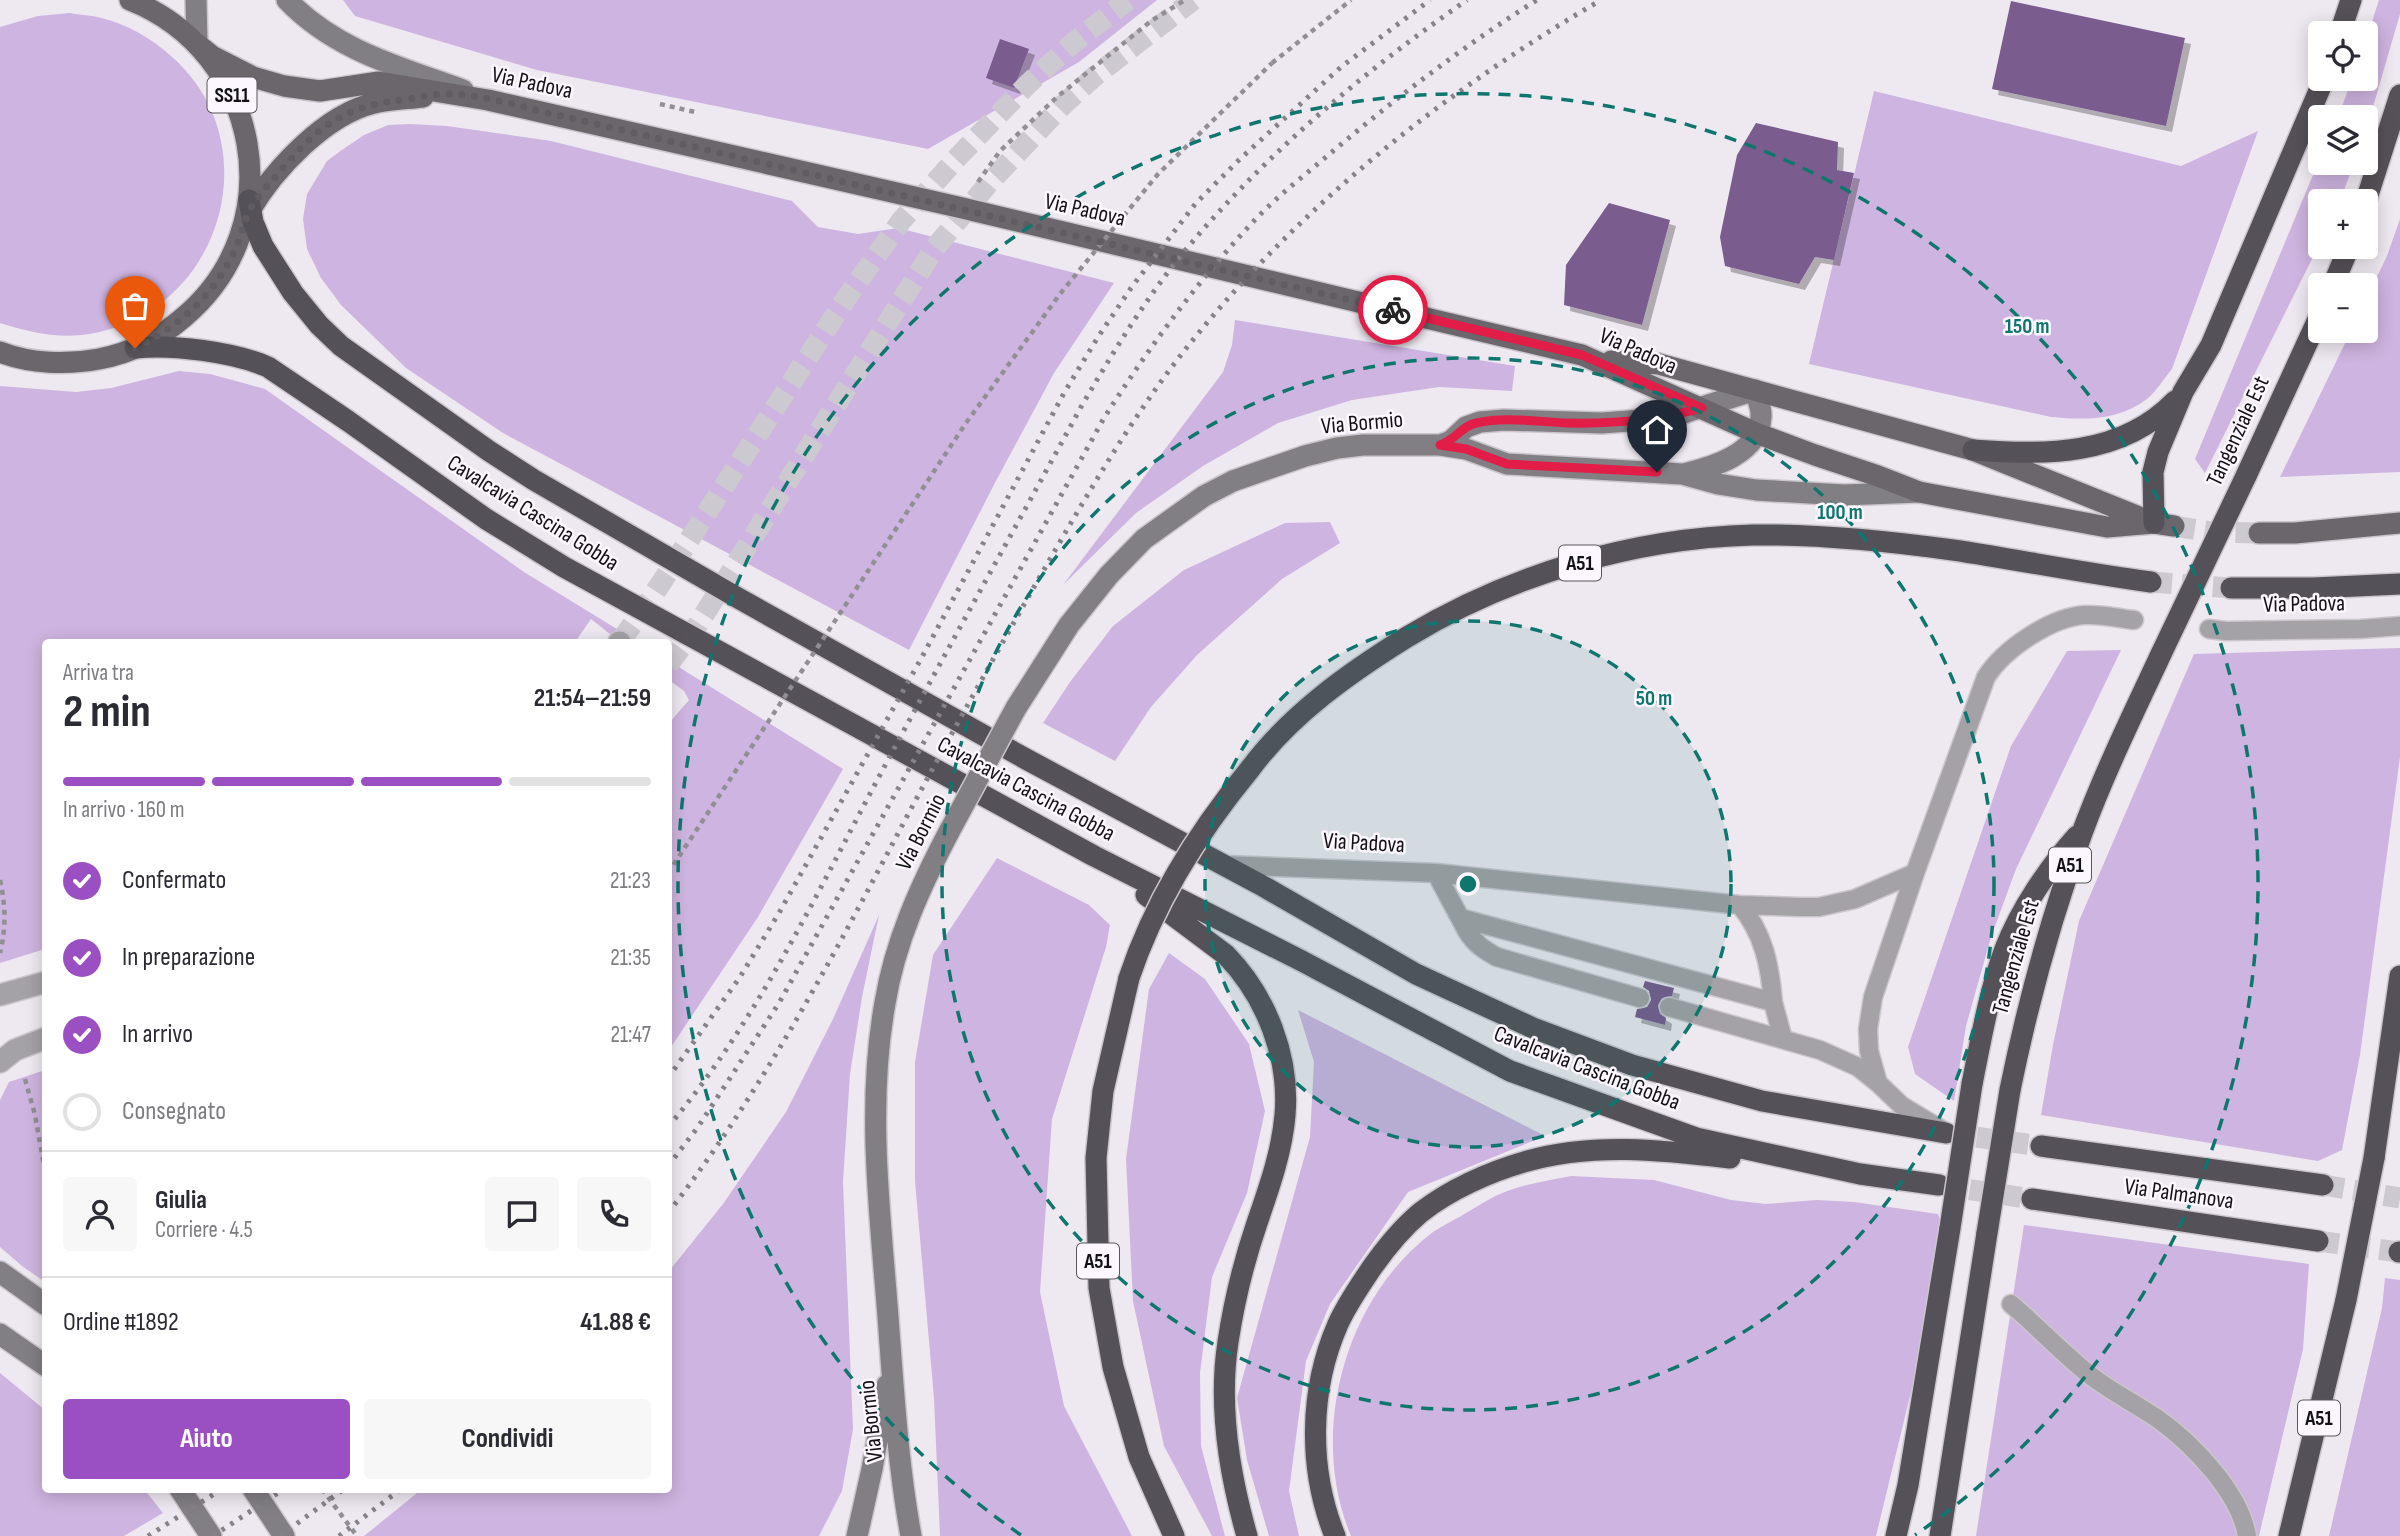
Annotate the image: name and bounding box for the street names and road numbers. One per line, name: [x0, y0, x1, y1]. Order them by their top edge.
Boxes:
street label: Via Padova: [489, 61, 575, 105]
road number: SS11: [208, 78, 256, 112]
street label: Via Padova: [1042, 187, 1128, 233]
street label: Via Padova: [1595, 322, 1681, 380]
street label: Tangenziale Est: [2200, 372, 2276, 490]
street label: Via Bormio: [1320, 405, 1404, 441]
street label: Cavalcavia Cascina Gobba: [442, 449, 624, 577]
road number: A51: [1559, 546, 1601, 580]
street label: Via Padova: [2263, 589, 2345, 619]
street label: Cavalcavia Cascina Gobba: [932, 730, 1120, 848]
street label: Via Bormio: [890, 789, 952, 875]
street label: Via Padova: [1322, 827, 1406, 859]
road number: A51: [2049, 848, 2091, 882]
street label: Tangenziale Est: [1986, 896, 2046, 1018]
street label: Cavalcavia Cascina Gobba: [1490, 1020, 1684, 1116]
street label: Via Palmanova: [2123, 1172, 2235, 1216]
road number: A51: [1077, 1244, 1119, 1278]
street label: Via Bormio: [853, 1379, 889, 1463]
road number: A51: [2298, 1400, 2340, 1436]

